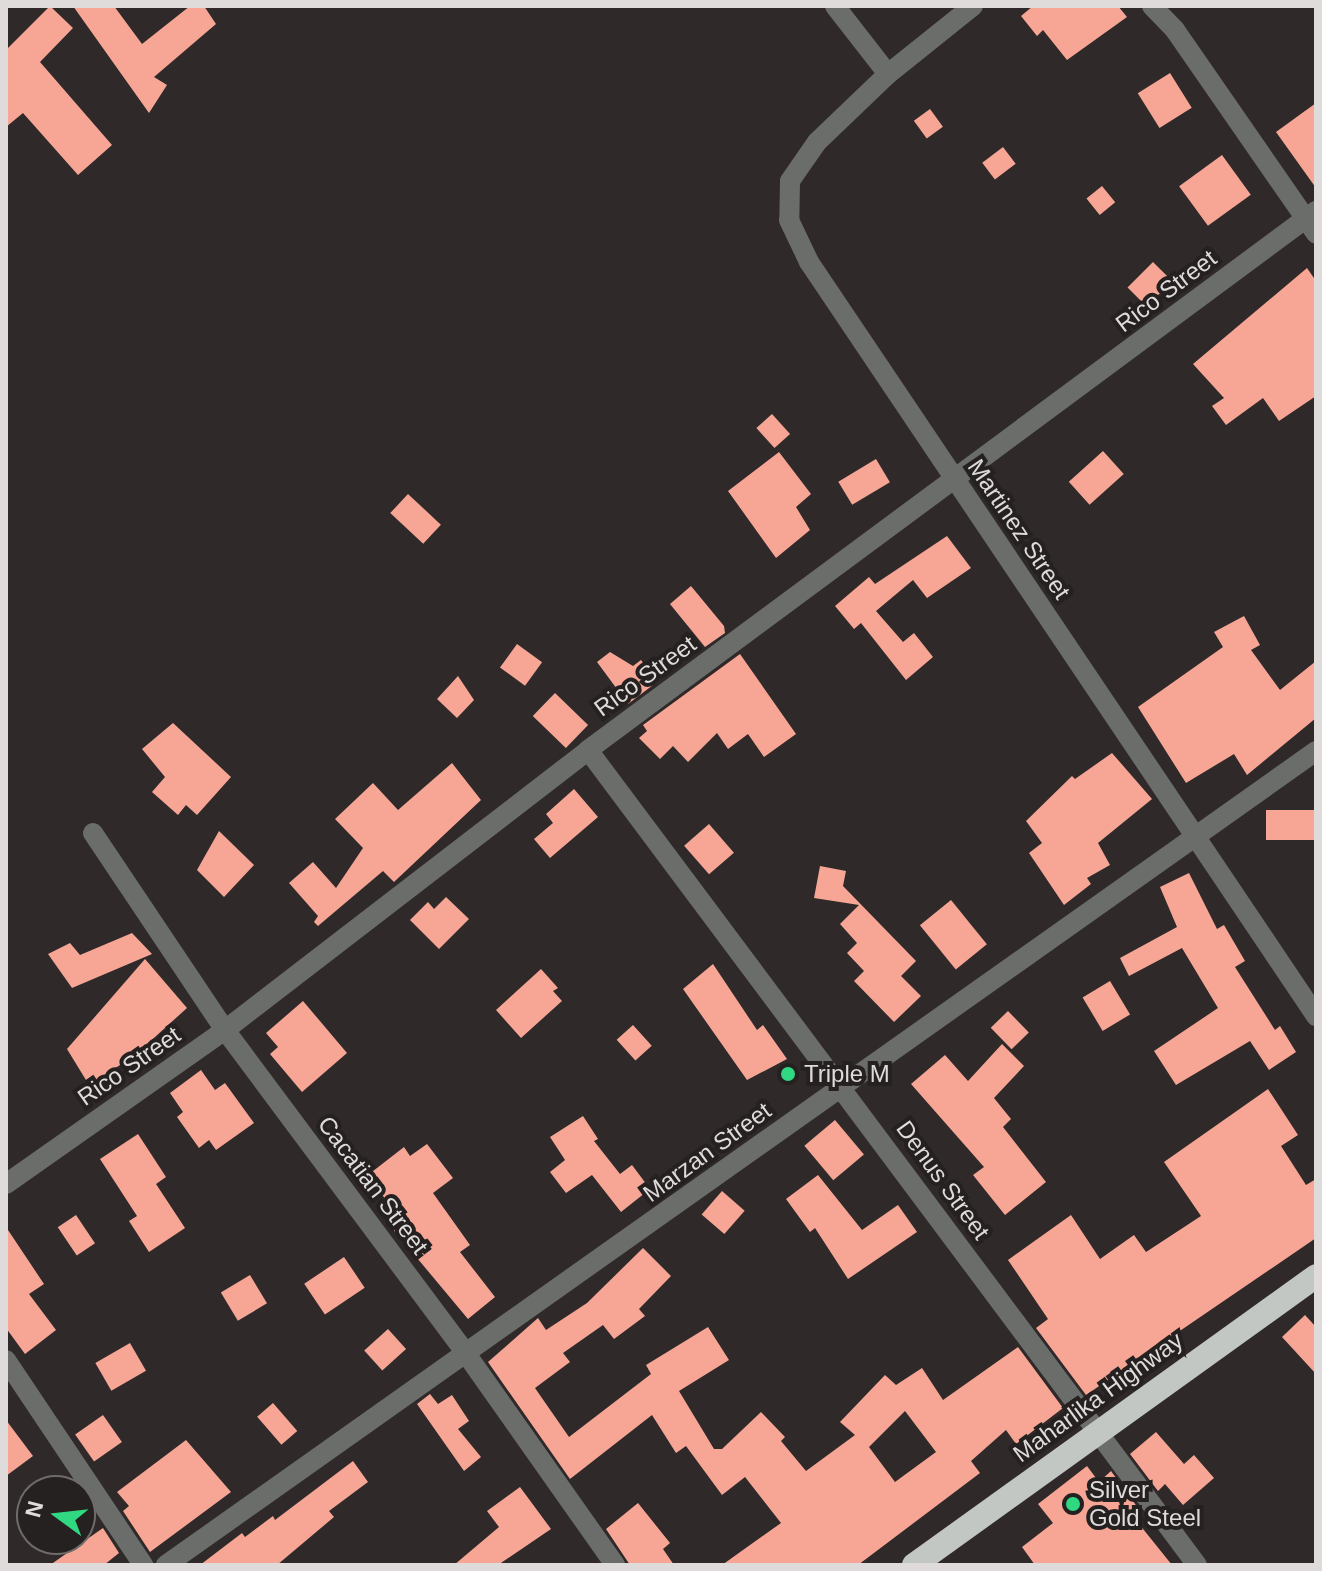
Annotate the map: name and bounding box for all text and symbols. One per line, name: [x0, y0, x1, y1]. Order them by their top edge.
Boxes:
street label: Rico Street: [1110, 244, 1222, 338]
street label: Martinez Street: [962, 453, 1076, 605]
street label: Rico Street: [589, 629, 701, 723]
street label: Rico Street: [72, 1020, 186, 1112]
place label: Triple M: [804, 1060, 890, 1088]
marker: Triple M: [779, 1065, 797, 1083]
street label: Marzan Street: [638, 1096, 776, 1208]
street label: Cacatian Street: [312, 1110, 434, 1260]
street label: Denus Street: [890, 1115, 996, 1245]
street label: Maharlika Highway: [1008, 1326, 1188, 1468]
north arrow: [16, 1475, 96, 1555]
place label: Silver Gold Steel: [1089, 1476, 1201, 1532]
marker: Silver Gold Steel: [1064, 1495, 1082, 1513]
text: N: [20, 1498, 48, 1520]

